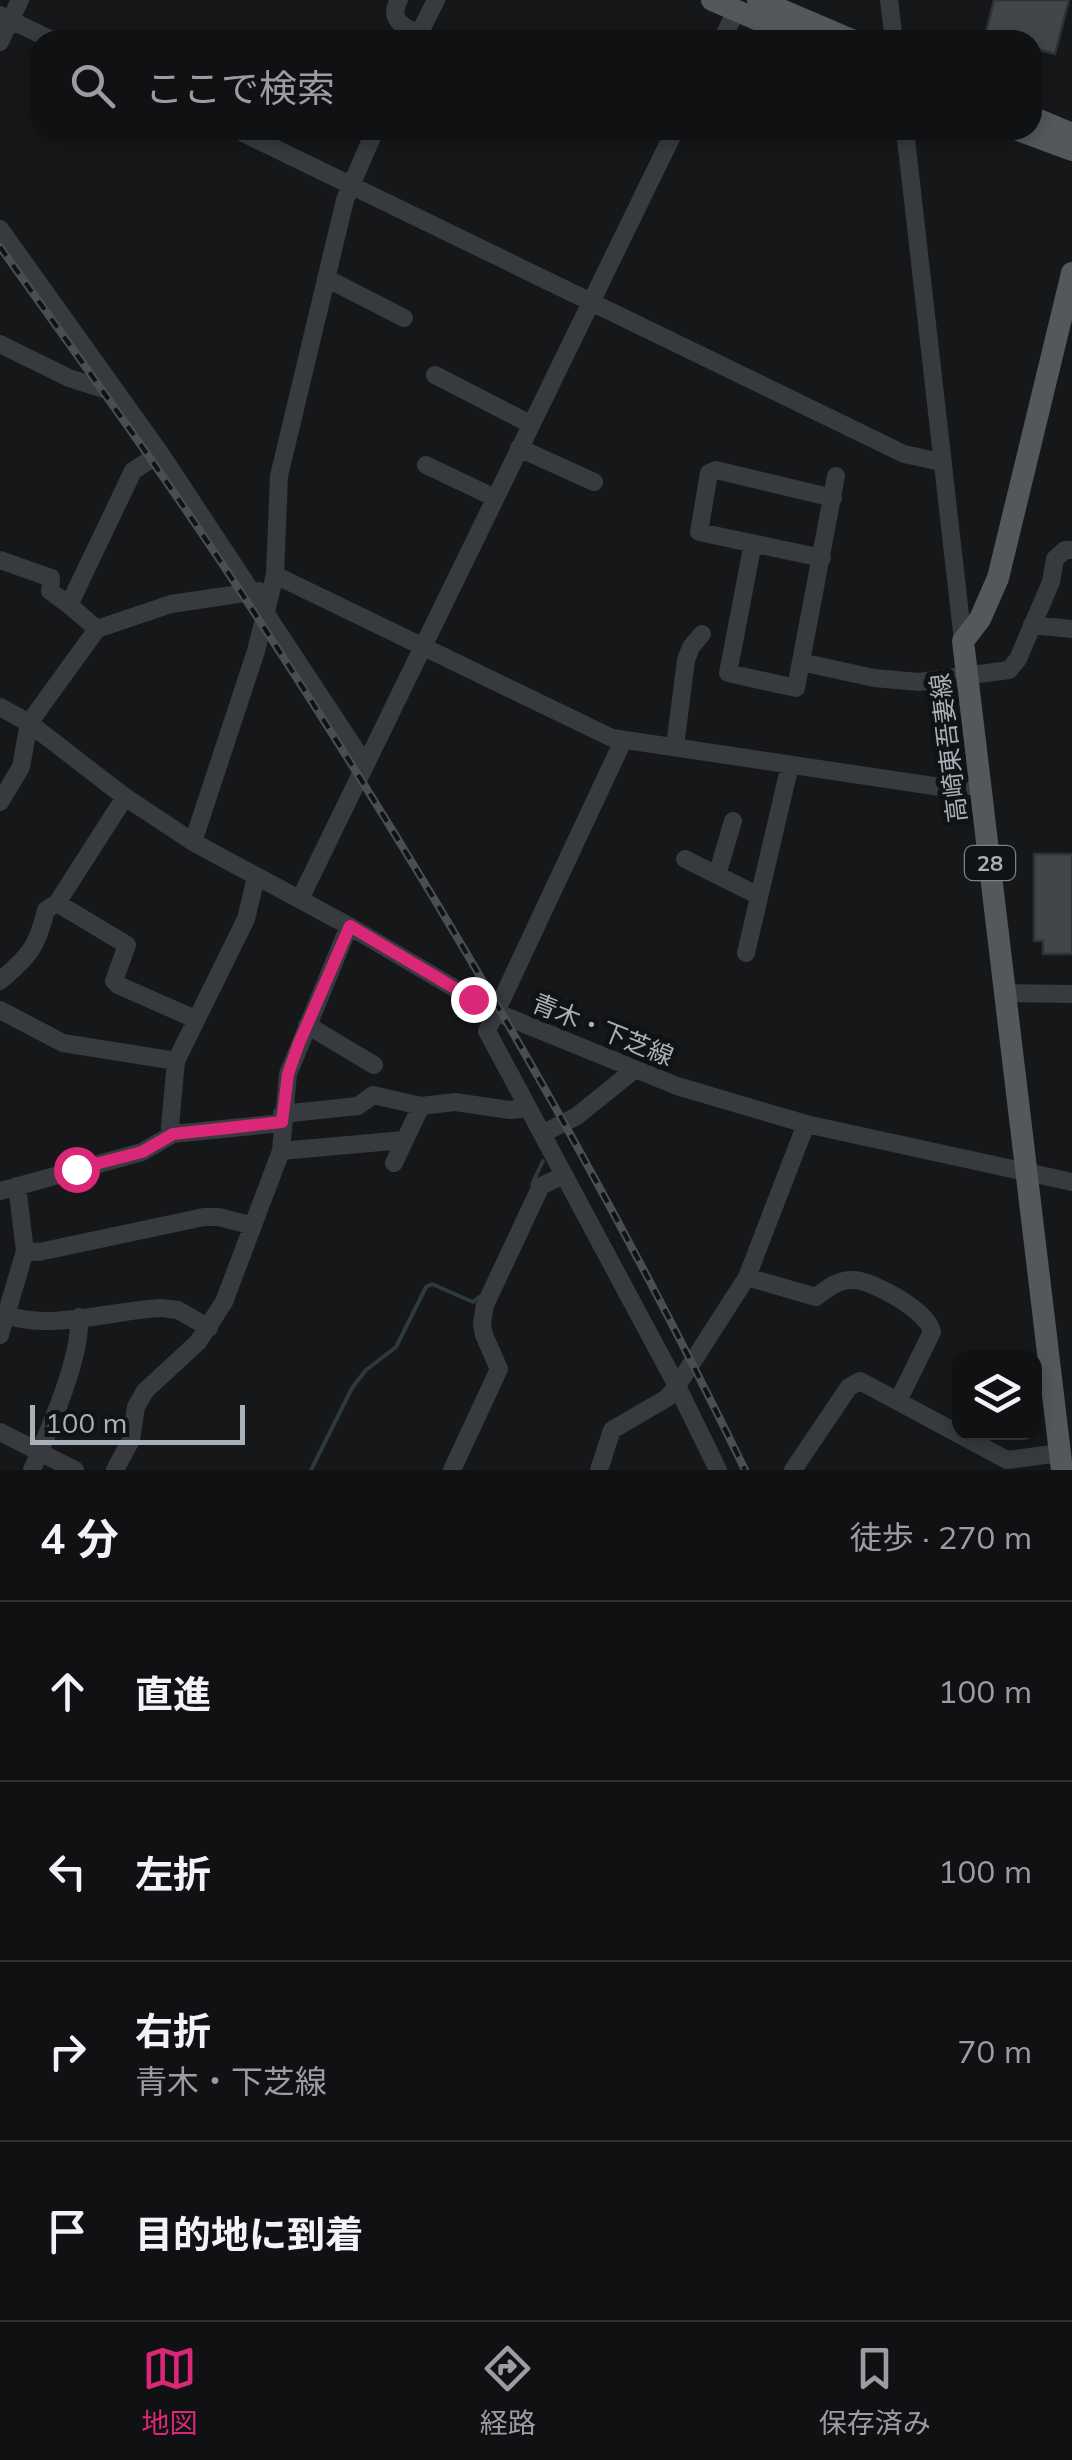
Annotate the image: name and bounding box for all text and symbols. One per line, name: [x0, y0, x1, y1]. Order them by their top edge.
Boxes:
search box: [30, 30, 1042, 140]
icon: search: [65, 58, 120, 113]
text: ここで検索: [145, 64, 335, 112]
street label: 高崎東吾妻線: [923, 672, 973, 824]
road number: 28: [965, 846, 1015, 880]
route end: [451, 977, 497, 1023]
street label: 青木・下芝線: [528, 987, 678, 1071]
route start: [54, 1147, 100, 1193]
map controls: [952, 1350, 1042, 1440]
button: layers: [952, 1350, 1042, 1440]
scale bar: [30, 1400, 245, 1444]
text: 100 m: [45, 1405, 127, 1440]
text: 4 分: [40, 1512, 119, 1565]
text: 徒歩 · 270 m: [850, 1517, 1032, 1557]
icon: ahead: [40, 1664, 95, 1719]
text: 直進: [135, 1670, 211, 1718]
text: 100 m: [938, 1671, 1032, 1711]
icon: left: [40, 1844, 95, 1899]
text: 左折: [135, 1850, 211, 1898]
text: 100 m: [938, 1851, 1032, 1891]
text: 右折: [135, 2007, 211, 2055]
icon: right: [40, 2024, 95, 2079]
text: 70 m: [957, 2031, 1032, 2071]
text: 青木・下芝線: [135, 2061, 327, 2101]
icon: arrive: [40, 2204, 95, 2259]
text: 目的地に到着: [135, 2210, 363, 2258]
tab: 地図: [141, 2341, 197, 2441]
tab: 経路: [480, 2341, 536, 2441]
tab: 保存済み: [819, 2341, 931, 2441]

